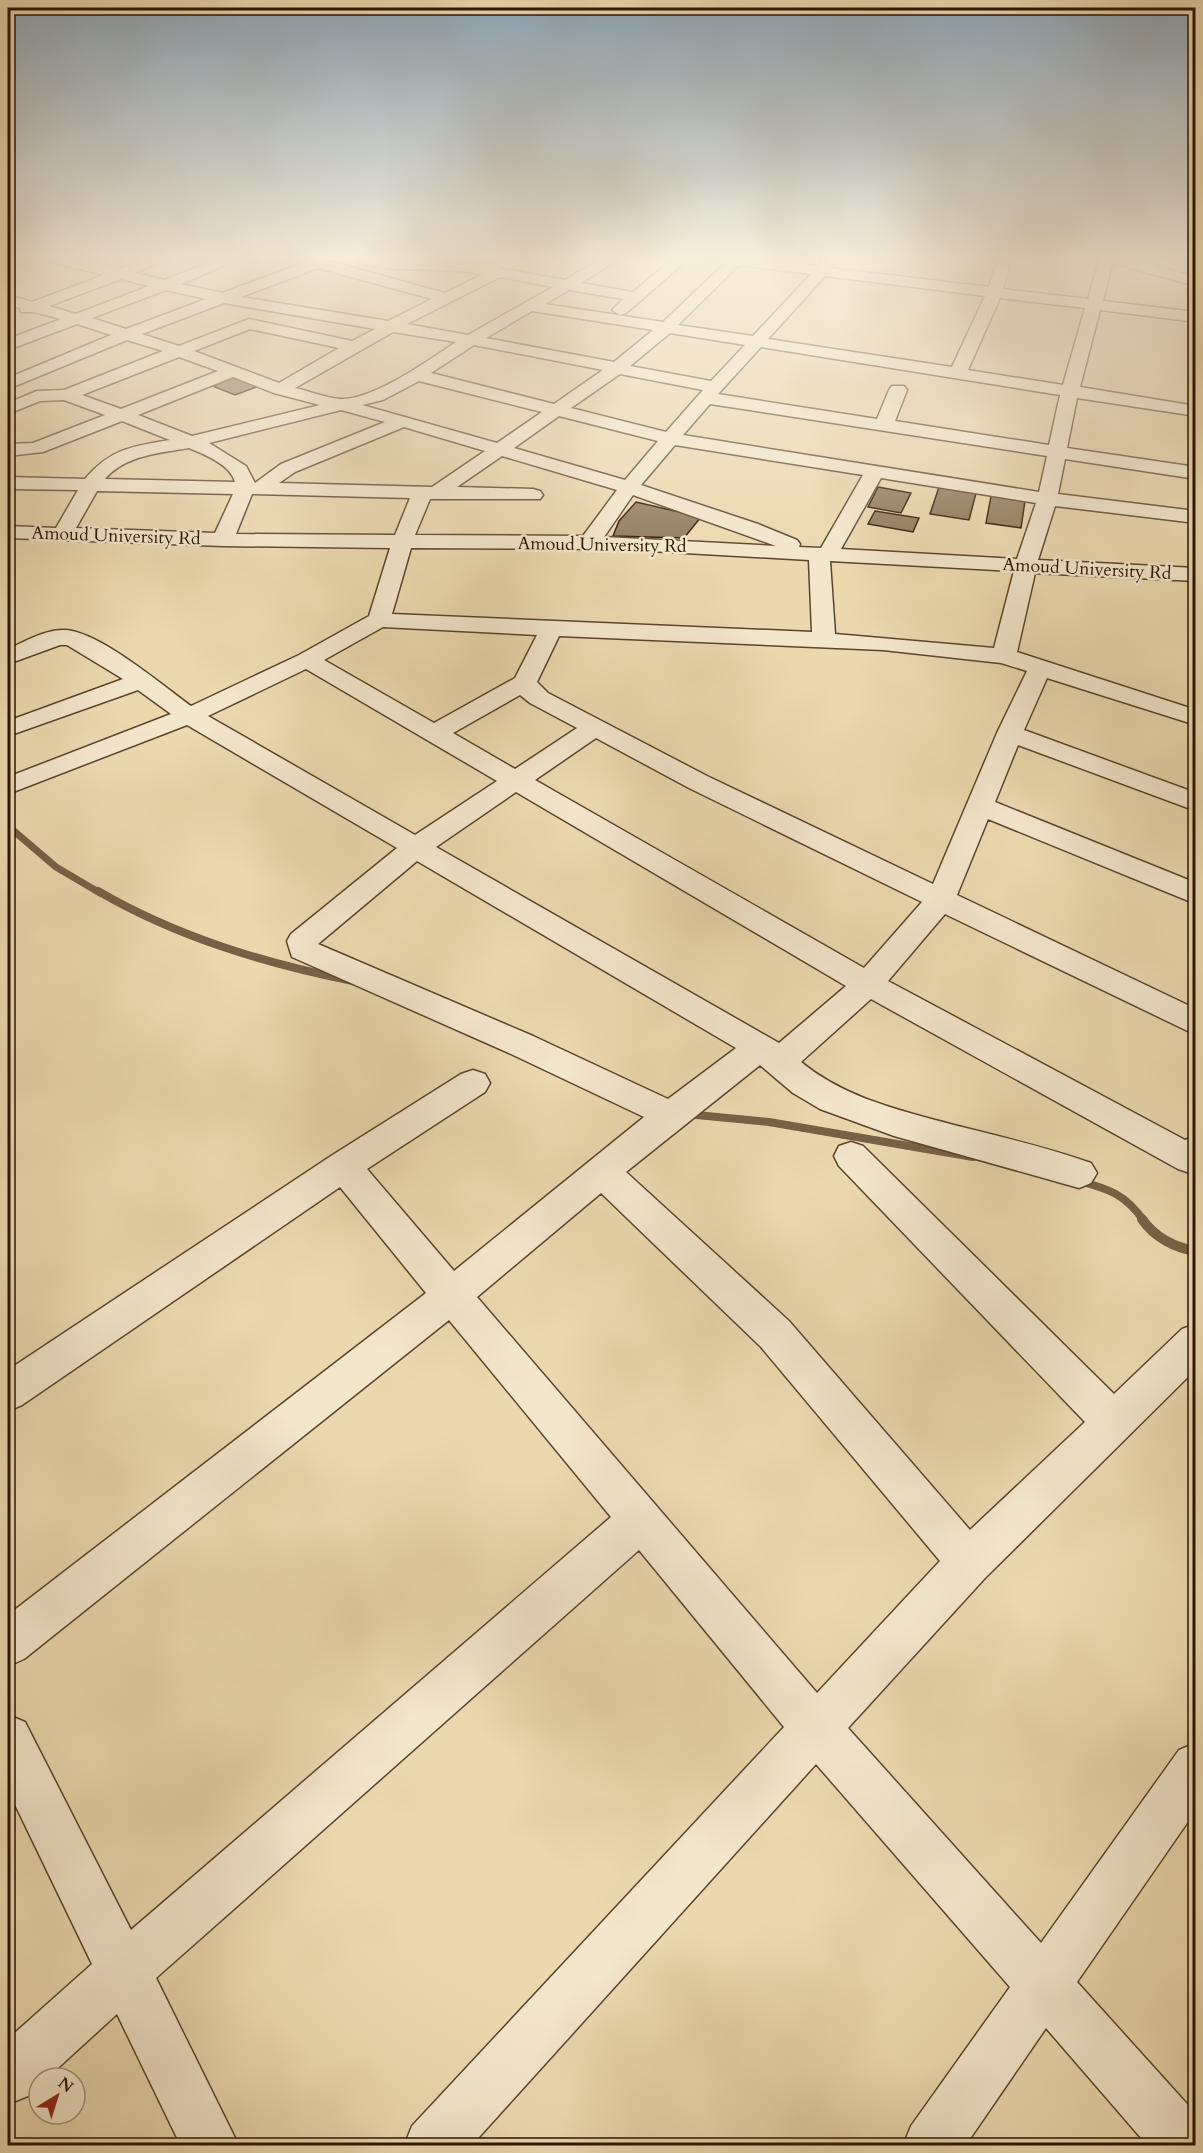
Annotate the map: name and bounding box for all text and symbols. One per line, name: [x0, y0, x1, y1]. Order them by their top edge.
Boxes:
street label: Amoud University Rd: [31, 521, 201, 551]
street label: Amoud University Rd: [517, 531, 687, 559]
street label: Amoud University Rd: [1002, 552, 1172, 586]
north arrow: [27, 2066, 87, 2126]
text: N: [53, 2072, 78, 2098]

